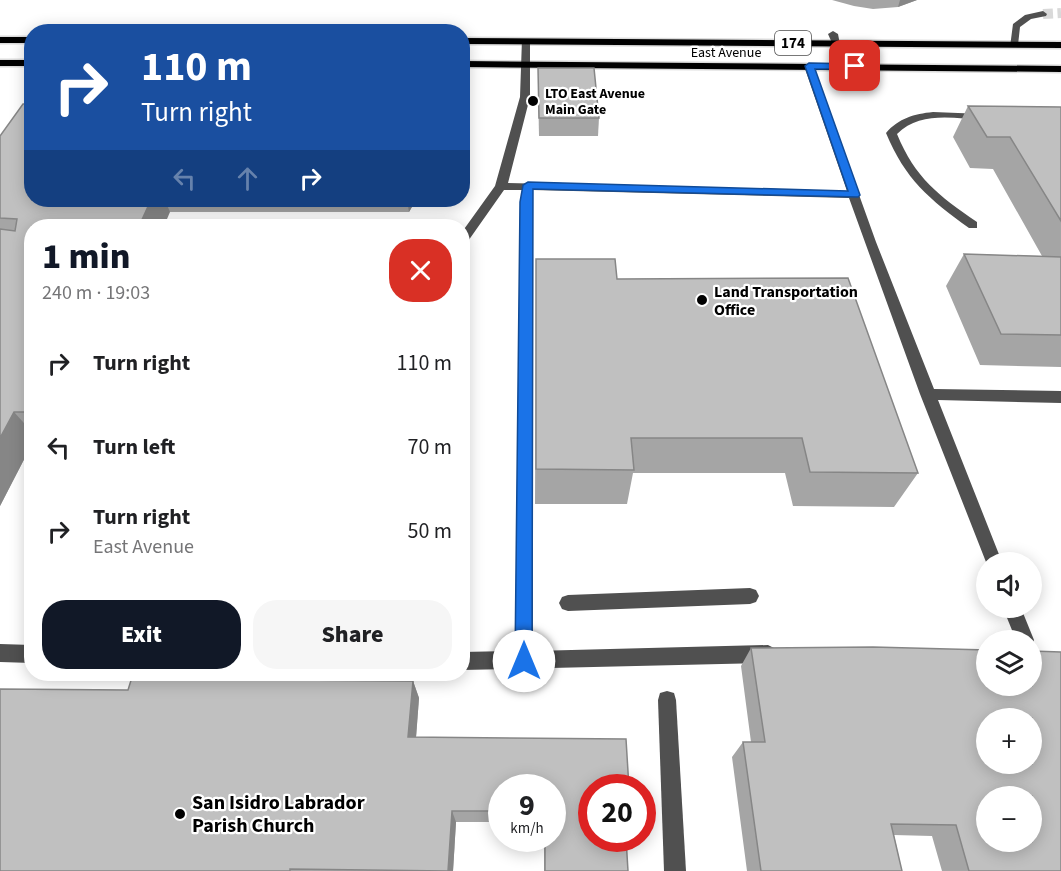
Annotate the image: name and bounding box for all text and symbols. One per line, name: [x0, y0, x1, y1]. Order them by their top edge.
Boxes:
road number: 174: [775, 31, 811, 55]
text: 110 m: [141, 37, 252, 97]
pin: [829, 40, 880, 91]
street label: East Avenue: [691, 43, 761, 63]
icon: right: [42, 48, 120, 126]
icon: arrive: [838, 49, 871, 82]
place label: LTO East Avenue Main Gate: [545, 84, 645, 120]
text: Turn right: [141, 93, 252, 132]
marker: LTO East Avenue Main Gate: [526, 94, 540, 108]
icon: left: [168, 162, 201, 195]
icon: ahead: [231, 162, 264, 195]
icon: right: [294, 162, 327, 195]
text: 1 min: [42, 231, 130, 282]
button: close: [389, 239, 452, 302]
text: 240 m · 19:03: [42, 279, 150, 307]
place label: Land Transportation Office: [714, 281, 858, 321]
marker: Land Transportation Office: [695, 293, 709, 307]
icon: right: [42, 347, 75, 380]
text: Turn right: [93, 347, 190, 379]
text: 110 m: [397, 347, 452, 379]
icon: left: [42, 431, 75, 464]
text: Turn left: [93, 431, 175, 463]
text: 70 m: [407, 431, 452, 463]
text: Turn right: [93, 501, 190, 533]
icon: right: [42, 515, 75, 548]
text: 50 m: [407, 515, 452, 547]
text: East Avenue: [93, 533, 194, 561]
map controls: [976, 552, 1042, 852]
button: sound: [976, 552, 1042, 618]
button: Exit: [42, 600, 241, 669]
button: Share: [253, 600, 452, 669]
position arrow: [492, 629, 556, 693]
button: layers: [976, 630, 1042, 696]
button: +: [976, 708, 1042, 774]
speed limit sign: 20: [578, 774, 656, 852]
text: 9: [519, 784, 535, 827]
button: −: [976, 786, 1042, 852]
place label: San Isidro Labrador Parish Church: [192, 789, 365, 840]
marker: San Isidro Labrador Parish Church: [173, 807, 187, 821]
text: km/h: [510, 818, 544, 839]

